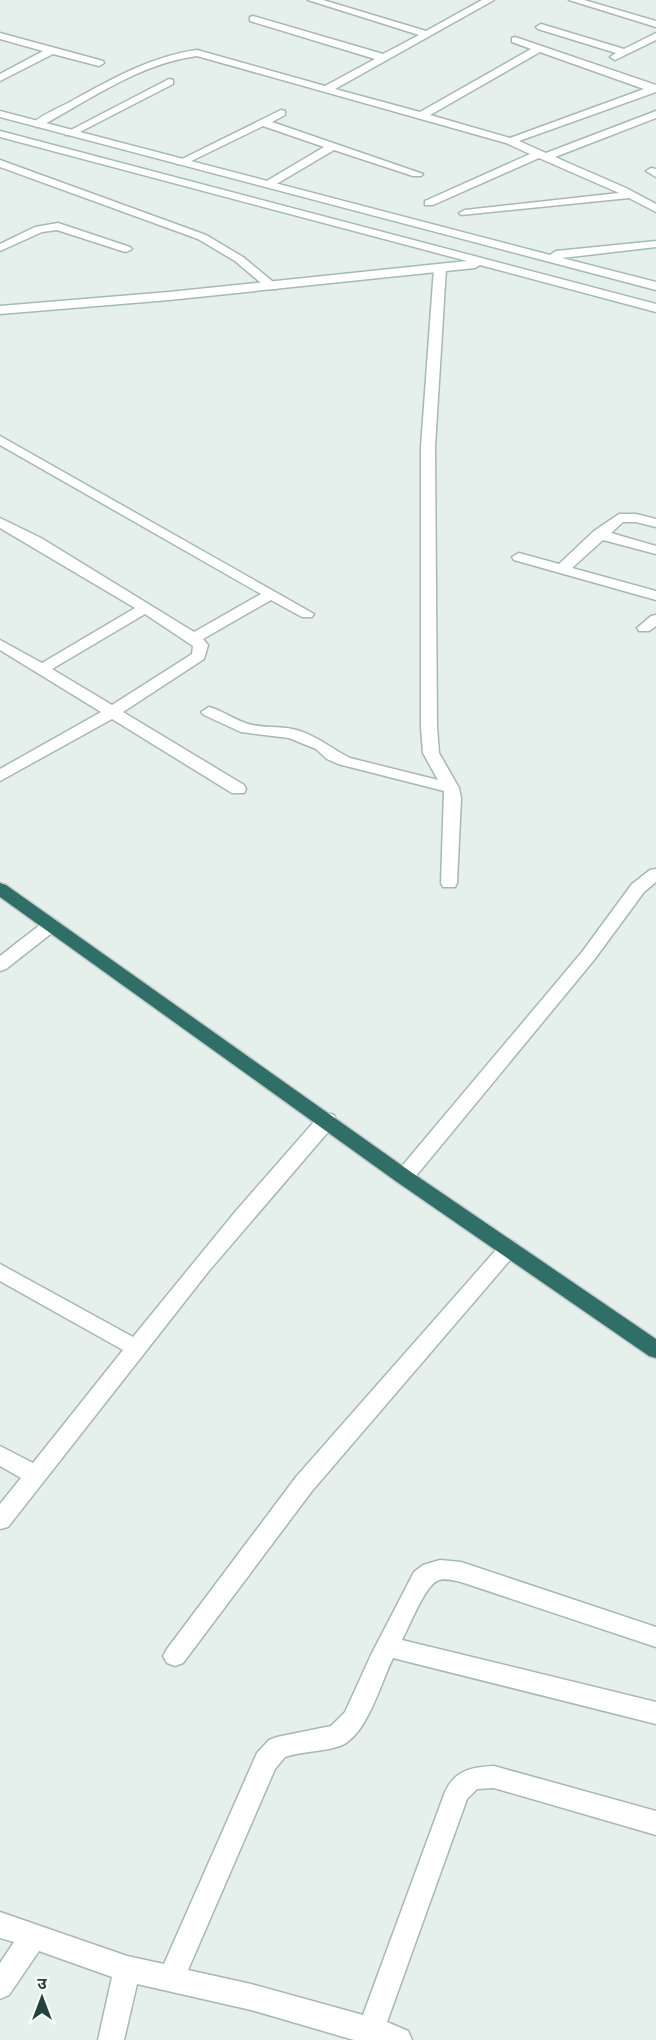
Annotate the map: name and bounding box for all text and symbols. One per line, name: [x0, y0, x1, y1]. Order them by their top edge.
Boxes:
north arrow: [12, 1968, 72, 2028]
text: उ: [37, 1973, 47, 1993]

